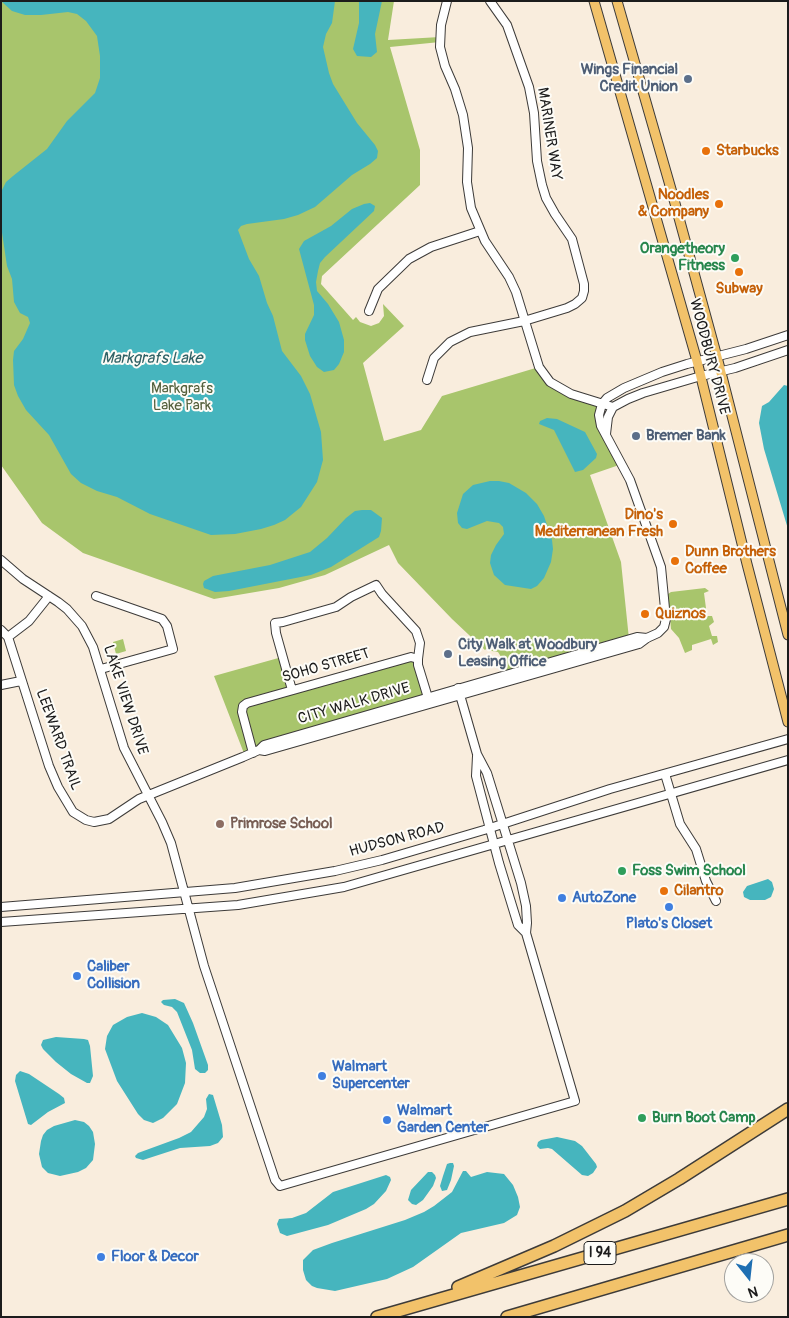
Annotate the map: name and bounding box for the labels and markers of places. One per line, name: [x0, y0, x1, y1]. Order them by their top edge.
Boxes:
place label: Wings Financial Credit Union: [581, 61, 678, 96]
marker: Wings Financial Credit Union: [682, 73, 694, 85]
place label: Starbucks: [716, 142, 779, 160]
marker: Starbucks: [700, 145, 712, 157]
place label: Noodles & Company: [638, 186, 709, 221]
marker: Noodles & Company: [713, 198, 725, 210]
place label: Orangetheory Fitness: [640, 240, 725, 275]
marker: Orangetheory Fitness: [729, 252, 741, 264]
marker: Subway: [733, 266, 745, 278]
place label: Subway: [715, 280, 763, 298]
place label: Bremer Bank: [646, 427, 726, 445]
marker: Bremer Bank: [630, 430, 642, 442]
place label: Dino's Mediterranean Fresh: [535, 506, 663, 541]
marker: Dino's Mediterranean Fresh: [667, 518, 679, 530]
place label: Dunn Brothers Coffee: [685, 543, 776, 578]
marker: Dunn Brothers Coffee: [669, 555, 681, 567]
place label: Quiznos: [655, 605, 706, 623]
marker: Quiznos: [639, 608, 651, 620]
place label: City Walk at Woodbury Leasing Office: [458, 636, 597, 671]
marker: City Walk at Woodbury Leasing Office: [442, 648, 454, 660]
place label: Primrose School: [230, 815, 333, 833]
marker: Primrose School: [214, 818, 226, 830]
place label: Foss Swim School: [632, 862, 746, 880]
marker: Foss Swim School: [616, 865, 628, 877]
place label: Cilantro: [674, 882, 724, 900]
marker: Cilantro: [658, 885, 670, 897]
place label: AutoZone: [572, 889, 636, 907]
marker: AutoZone: [556, 892, 568, 904]
marker: Plato's Closet: [663, 901, 675, 913]
place label: Plato's Closet: [626, 915, 712, 933]
place label: Caliber Collision: [87, 958, 140, 993]
marker: Caliber Collision: [71, 970, 83, 982]
place label: Walmart Supercenter: [332, 1058, 410, 1093]
marker: Walmart Supercenter: [316, 1070, 328, 1082]
place label: Walmart Garden Center: [397, 1102, 489, 1137]
place label: Burn Boot Camp: [652, 1109, 756, 1127]
marker: Burn Boot Camp: [636, 1112, 648, 1124]
marker: Walmart Garden Center: [381, 1114, 393, 1126]
place label: Floor & Decor: [111, 1248, 199, 1266]
marker: Floor & Decor: [95, 1251, 107, 1263]

